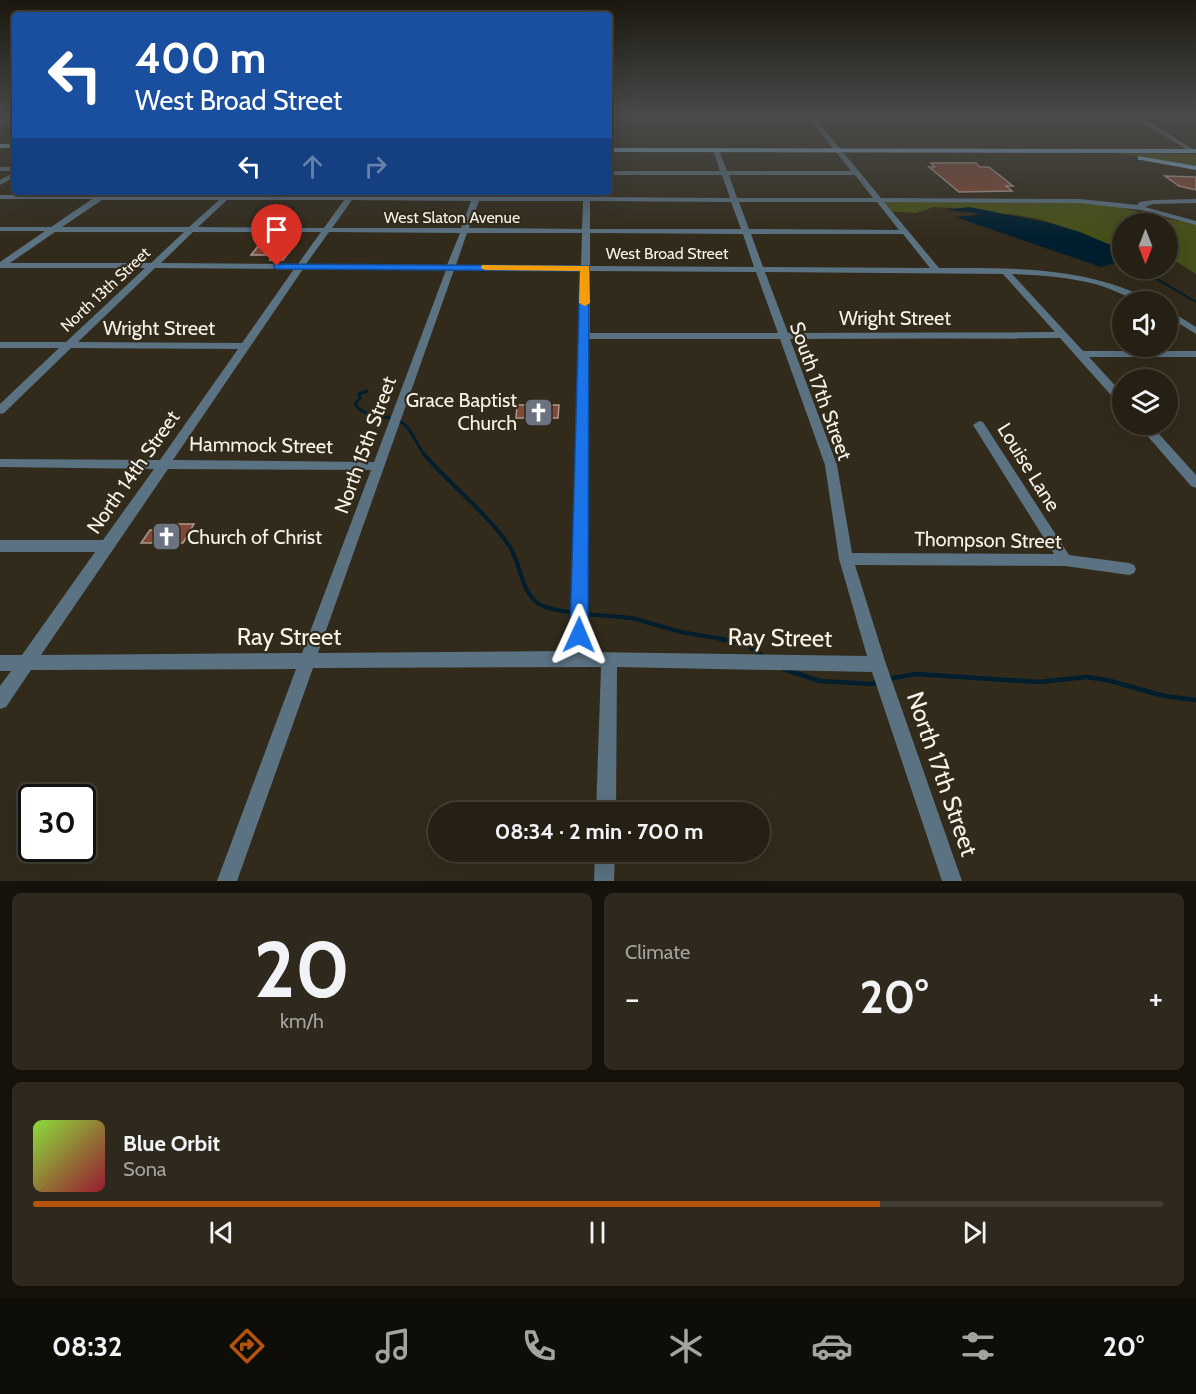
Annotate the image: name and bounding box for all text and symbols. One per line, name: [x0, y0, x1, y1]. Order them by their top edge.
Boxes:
text: 400 m: [135, 32, 266, 84]
icon: left: [36, 36, 114, 114]
text: West Broad Street: [135, 84, 342, 117]
icon: left: [233, 150, 266, 183]
icon: ahead: [296, 150, 329, 183]
icon: right: [359, 150, 392, 183]
pin: [251, 204, 302, 266]
street label: West Slaton Avenue: [384, 208, 520, 227]
icon: arrive: [260, 213, 293, 246]
north arrow: [1112, 213, 1178, 279]
map controls: [1112, 213, 1178, 435]
street label: North 13th Street: [57, 243, 154, 336]
street label: West Broad Street: [606, 244, 729, 263]
button: sound: [1112, 291, 1178, 357]
street label: Wright Street: [839, 306, 951, 330]
street label: Wright Street: [103, 316, 215, 340]
street label: South 17th Street: [785, 319, 857, 464]
button: layers: [1112, 369, 1178, 435]
street label: North 15th Street: [329, 373, 401, 517]
place label: Grace Baptist Church: [406, 388, 517, 435]
church icon: Grace Baptist Church: [522, 396, 554, 428]
street label: North 14th Street: [82, 406, 184, 538]
street label: Louise Lane: [992, 418, 1066, 516]
street label: Hammock Street: [189, 432, 333, 458]
church icon: Church of Christ: [150, 521, 182, 553]
place label: Church of Christ: [187, 525, 322, 549]
street label: Thompson Street: [914, 527, 1062, 553]
position arrow: [547, 603, 611, 667]
street label: Ray Street: [237, 622, 341, 651]
street label: Ray Street: [727, 622, 833, 653]
street label: North 17th Street: [901, 688, 984, 860]
speed limit sign: 30: [18, 784, 96, 862]
text: 08:34 · 2 min · 700 m: [495, 818, 703, 845]
text: 20: [254, 922, 350, 1017]
text: Climate: [625, 940, 690, 964]
text: 20°: [860, 970, 928, 1024]
text: −: [625, 978, 640, 1018]
text: +: [1148, 978, 1163, 1018]
text: km/h: [280, 1009, 324, 1033]
text: Blue Orbit: [123, 1130, 220, 1157]
text: Sona: [123, 1157, 166, 1181]
icon: previous: [205, 1216, 238, 1249]
icon: pause: [581, 1216, 614, 1249]
icon: next: [958, 1216, 991, 1249]
icon: directions: [226, 1325, 268, 1367]
icon: music: [372, 1325, 414, 1367]
icon: phone: [518, 1325, 560, 1367]
icon: climate: [665, 1325, 707, 1367]
icon: car: [811, 1325, 853, 1367]
icon: filters: [957, 1325, 999, 1367]
text: 08:32: [52, 1330, 122, 1363]
text: 20°: [1103, 1330, 1144, 1363]

